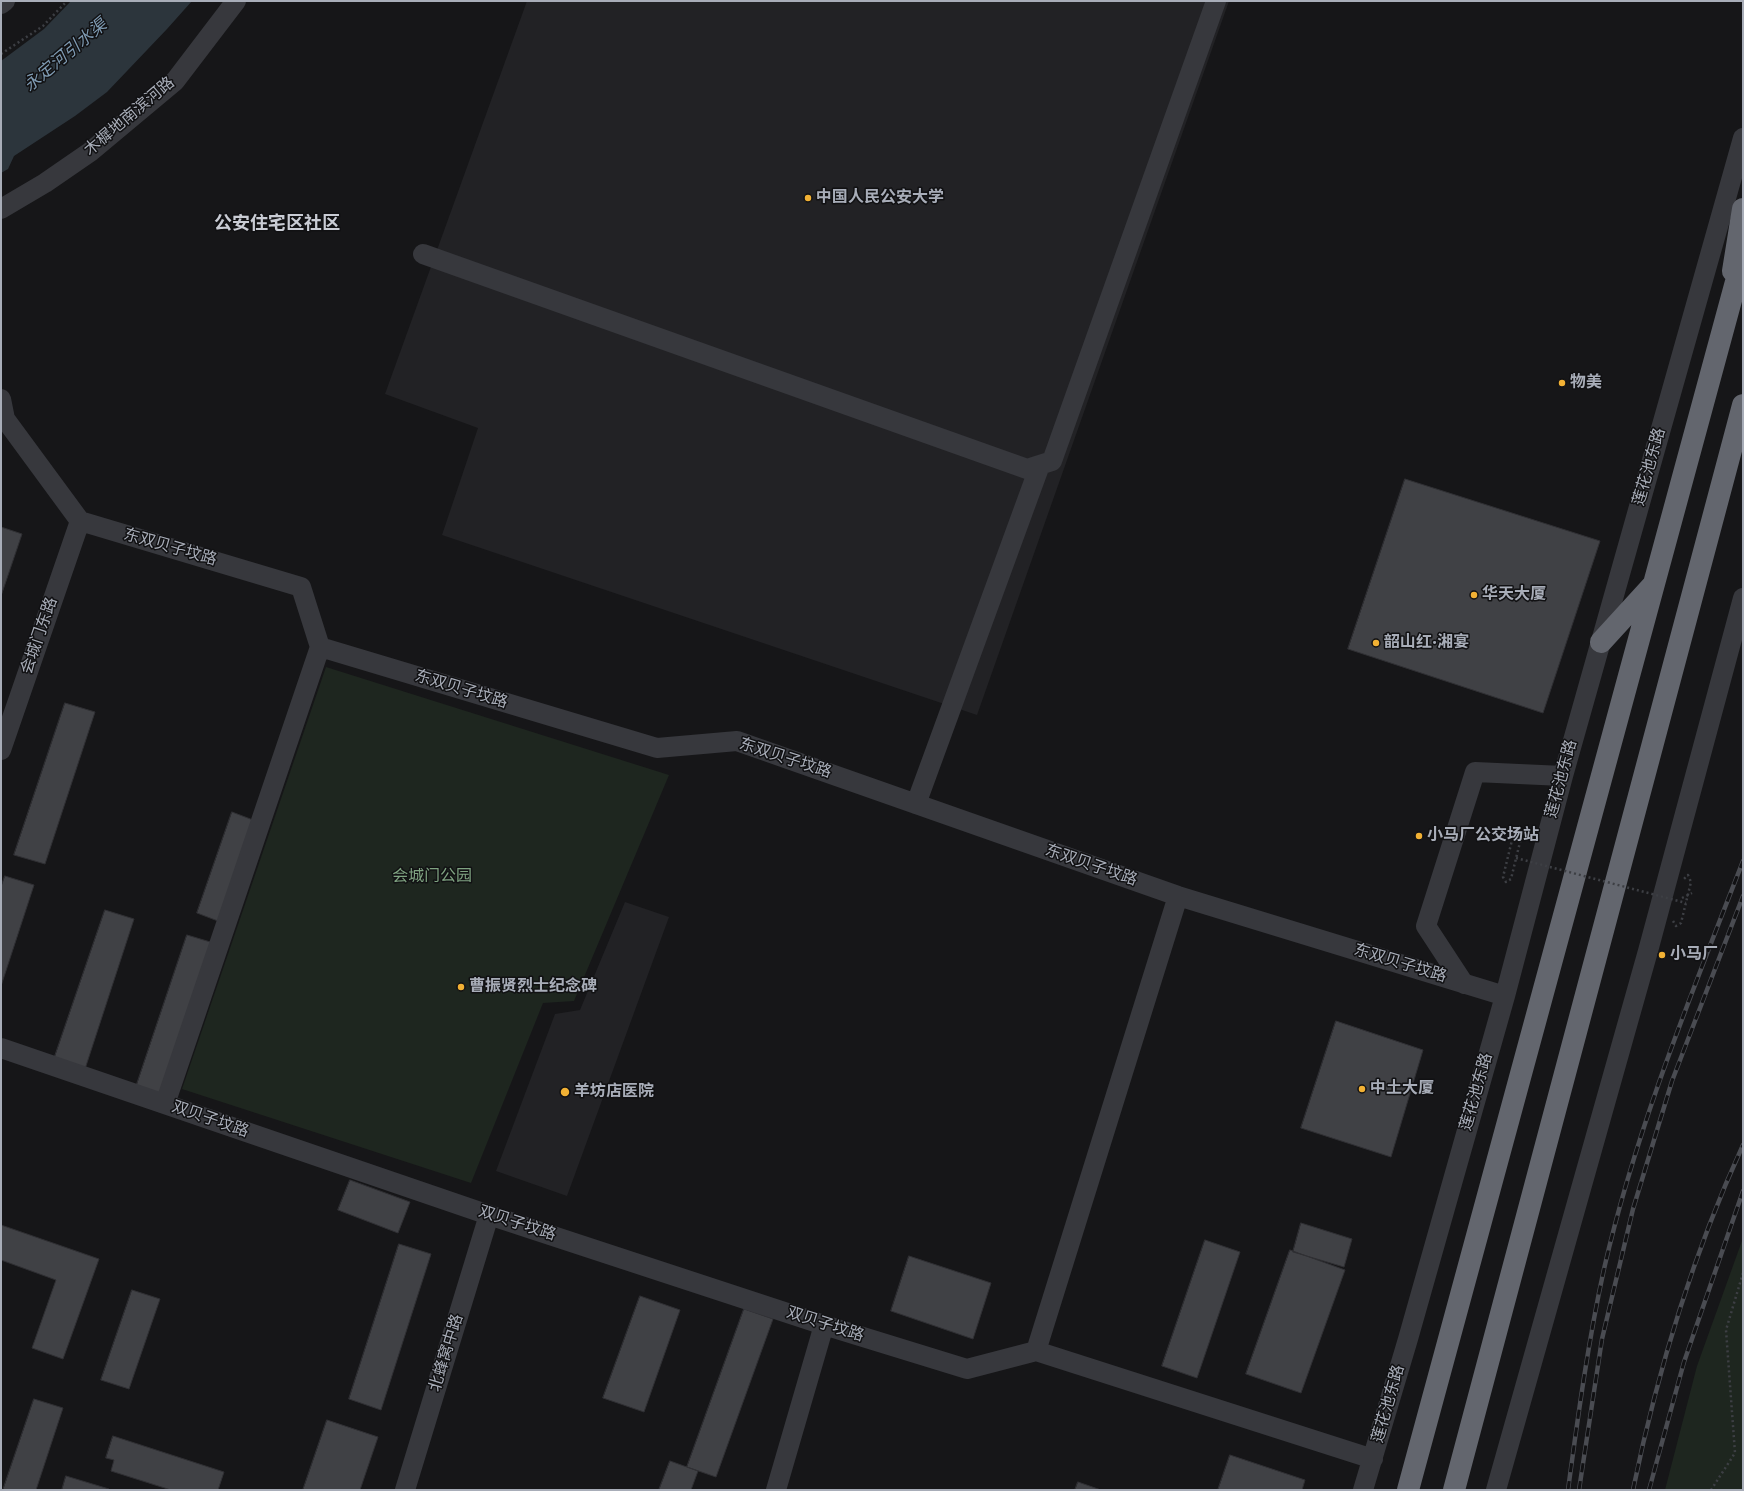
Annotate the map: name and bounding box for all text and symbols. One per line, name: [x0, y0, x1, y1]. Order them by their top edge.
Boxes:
water label: 永定河引水渠: [20, 15, 112, 97]
street label: 木樨地南滨河路: [81, 74, 179, 160]
place label: 中国人民公安大学: [816, 188, 944, 208]
marker: 中国人民公安大学: [803, 193, 813, 203]
district label: 公安住宅区社区: [214, 214, 340, 236]
place label: 物美: [1570, 373, 1602, 393]
marker: 物美: [1557, 378, 1567, 388]
street label: 莲花池东路: [1630, 426, 1670, 508]
street label: 东双贝子坟路: [121, 526, 219, 570]
place label: 华天大厦: [1482, 585, 1546, 605]
marker: 华天大厦: [1469, 590, 1479, 600]
street label: 会城门东路: [18, 595, 62, 677]
place label: 韶山红·湘宴: [1384, 633, 1469, 653]
marker: 韶山红·湘宴: [1371, 638, 1381, 648]
street label: 东双贝子坟路: [412, 667, 510, 713]
street label: 东双贝子坟路: [736, 735, 834, 783]
street label: 莲花池东路: [1542, 738, 1582, 820]
place label: 小马厂公交场站: [1427, 826, 1539, 846]
marker: 小马厂公交场站: [1414, 831, 1424, 841]
street label: 东双贝子坟路: [1042, 841, 1140, 891]
park label: 会城门公园: [392, 867, 472, 887]
street label: 东双贝子坟路: [1351, 941, 1449, 987]
place label: 小马厂: [1670, 945, 1718, 965]
marker: 小马厂: [1657, 950, 1667, 960]
place label: 曹振贤烈士纪念碑: [469, 977, 597, 997]
marker: 曹振贤烈士纪念碑: [456, 982, 466, 992]
street label: 莲花池东路: [1457, 1051, 1497, 1133]
place label: 中土大厦: [1370, 1079, 1434, 1099]
place label: 羊坊店医院: [574, 1082, 654, 1102]
marker: 中土大厦: [1357, 1084, 1367, 1094]
marker: 羊坊店医院: [559, 1086, 571, 1098]
street label: 双贝子坟路: [169, 1098, 251, 1142]
street label: 双贝子坟路: [476, 1203, 558, 1245]
street label: 双贝子坟路: [784, 1304, 866, 1346]
street label: 北蜂窝中路: [426, 1312, 468, 1394]
street label: 莲花池东路: [1369, 1363, 1409, 1445]

